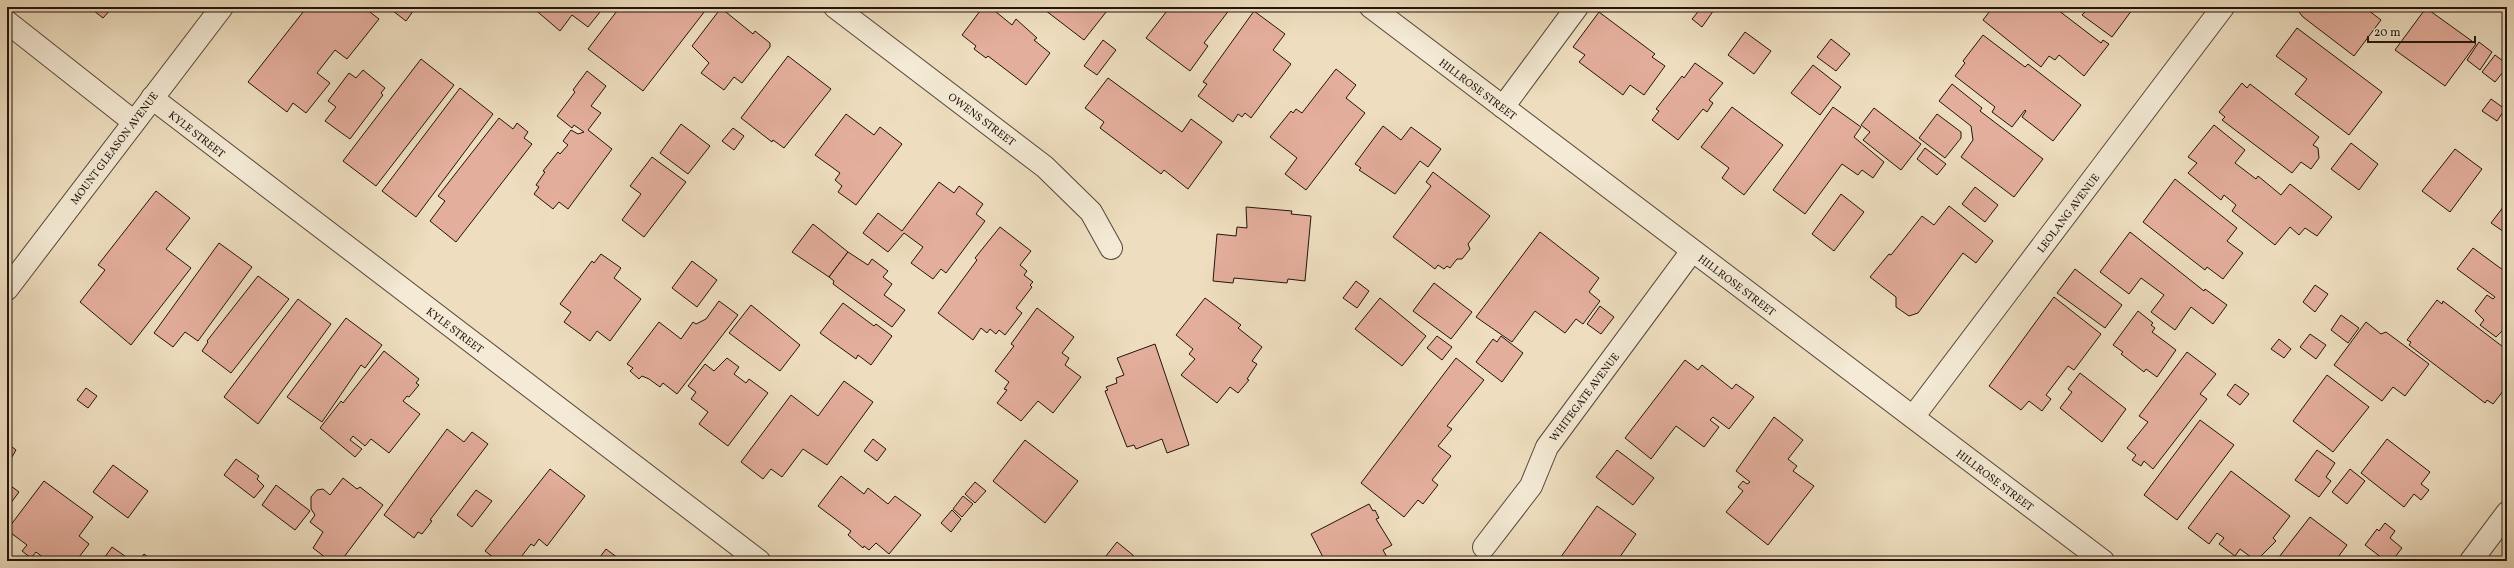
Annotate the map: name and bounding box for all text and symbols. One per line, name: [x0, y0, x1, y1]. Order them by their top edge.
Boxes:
scale bar: [2368, 18, 2475, 44]
text: 20 m: [2374, 25, 2401, 41]
street label: HILLROSE STREET: [1435, 56, 1519, 125]
street label: MOUNT GLEASON AVENUE: [68, 89, 163, 208]
street label: OWENS STREET: [944, 90, 1018, 151]
street label: KYLE STREET: [165, 108, 228, 162]
street label: LEOLANG AVENUE: [2034, 171, 2104, 257]
street label: HILLROSE STREET: [1694, 252, 1778, 321]
street label: KYLE STREET: [422, 305, 486, 358]
street label: WHITEGATE AVENUE: [1547, 350, 1624, 445]
street label: HILLROSE STREET: [1952, 447, 2036, 516]

